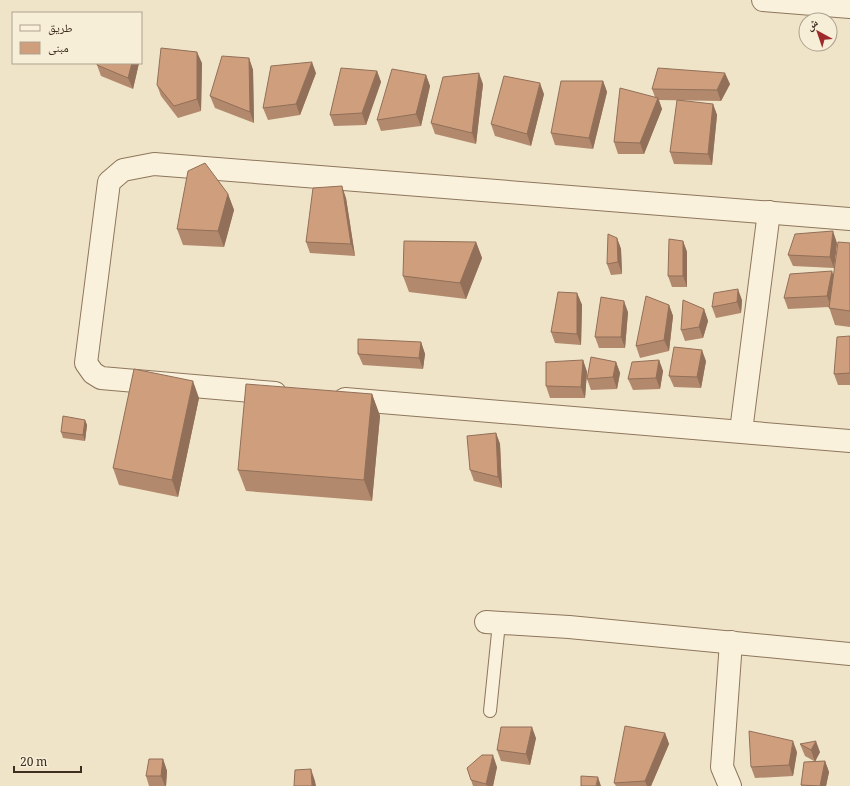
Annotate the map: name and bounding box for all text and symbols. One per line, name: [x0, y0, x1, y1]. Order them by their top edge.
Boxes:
legend: [12, 12, 142, 64]
north arrow: [798, 12, 838, 52]
text: ش: [802, 14, 823, 37]
text: طريق: [48, 19, 73, 40]
text: مبنى: [48, 39, 69, 60]
scale bar: [14, 748, 81, 774]
text: 20 m: [20, 753, 47, 774]

